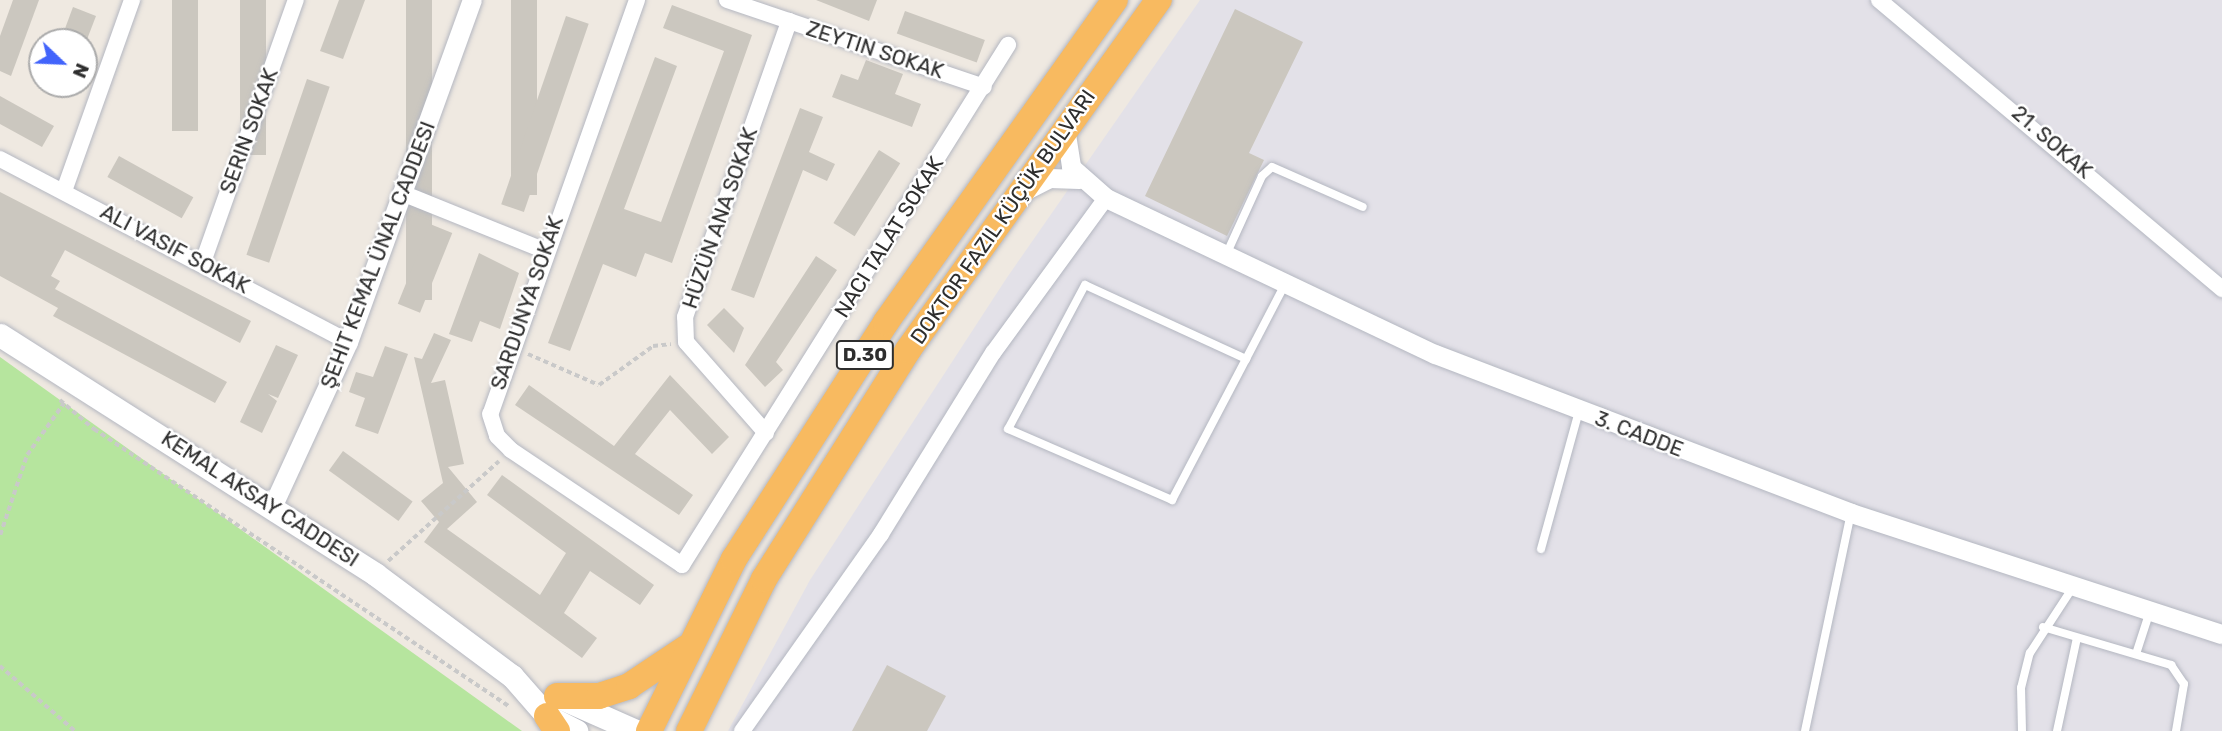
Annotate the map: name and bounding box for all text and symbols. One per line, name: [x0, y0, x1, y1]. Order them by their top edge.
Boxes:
street label: ZEYTIN SOKAK: [803, 16, 947, 84]
north arrow: [28, 28, 98, 98]
text: N: [68, 60, 94, 81]
street label: SERIN SOKAK: [215, 65, 283, 197]
street label: DOKTOR FAZIL KÜÇÜK BULVARI: [905, 85, 1101, 349]
street label: 21. SOKAK: [2007, 100, 2097, 184]
street label: ŞEHIT KEMAL ÜNAL CADDESI: [315, 117, 441, 393]
street label: HÜZÜN ANA SOKAK: [677, 123, 763, 313]
street label: NACI TALAT SOKAK: [829, 151, 949, 323]
street label: ALI VASIF SOKAK: [96, 199, 254, 299]
street label: SARDUNYA SOKAK: [485, 213, 569, 393]
road number: D.30: [835, 340, 895, 370]
street label: 3. CADDE: [1591, 406, 1687, 462]
street label: KEMAL AKSAY CADDESI: [156, 425, 364, 573]

